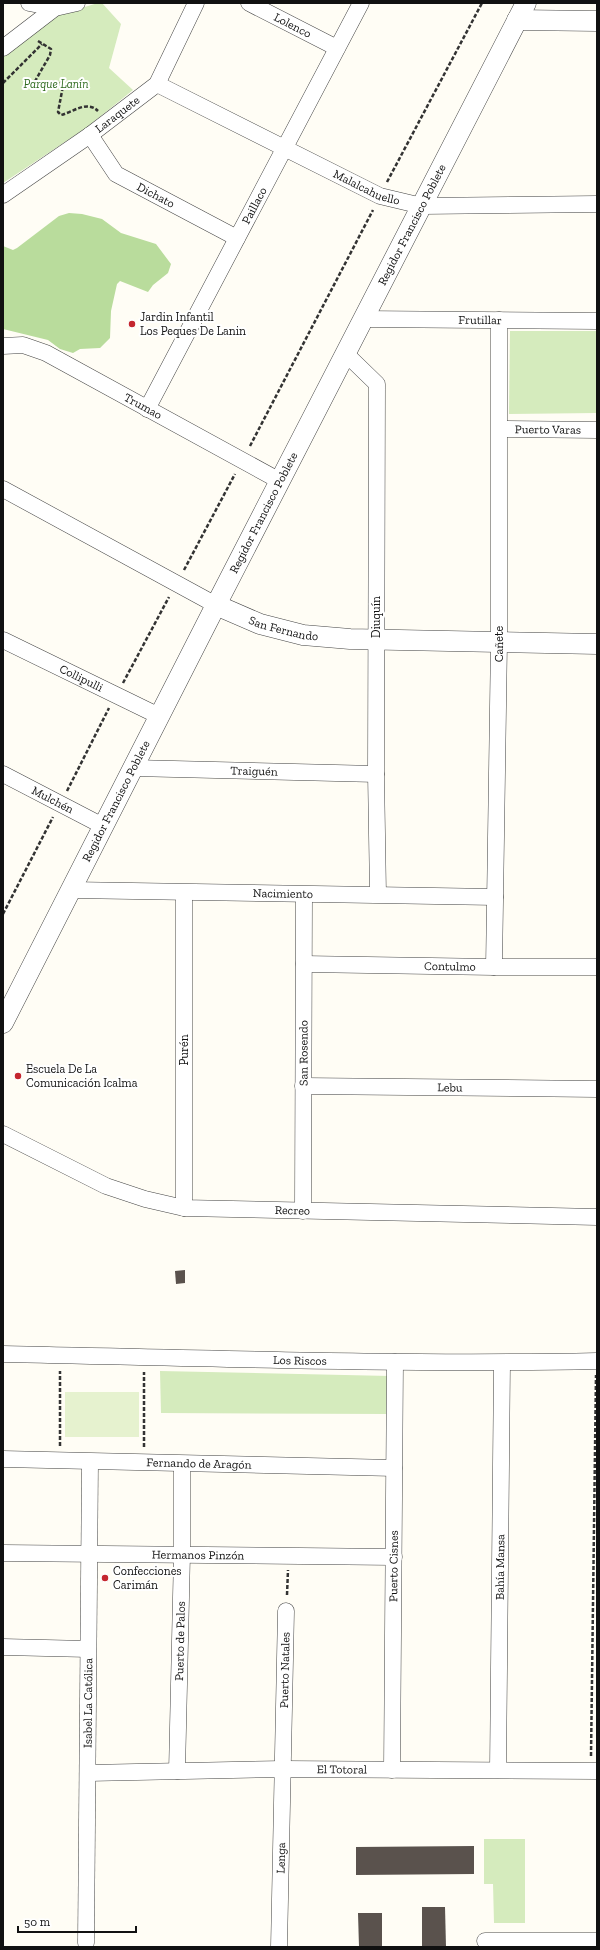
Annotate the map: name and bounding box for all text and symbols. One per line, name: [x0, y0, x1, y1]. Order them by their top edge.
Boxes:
street label: Lolenco: [272, 10, 314, 41]
park label: Parque Lanín: [24, 77, 88, 91]
street label: Laraquete: [92, 93, 143, 136]
street label: Regidor Francisco Poblete: [375, 161, 449, 288]
street label: Malalcahuello: [331, 167, 401, 207]
street label: Dichato: [135, 179, 177, 211]
street label: Paillaco: [239, 185, 270, 226]
place label: Jardin Infantil Los Peques De Lanin: [140, 310, 246, 338]
street label: Frutillar: [458, 313, 502, 327]
marker: Jardin Infantil Los Peques De Lanin: [127, 319, 137, 329]
street label: Trumao: [122, 390, 165, 422]
street label: Puerto Varas: [515, 422, 581, 437]
street label: Regidor Francisco Poblete: [227, 449, 301, 576]
street label: Diuquín: [369, 596, 383, 638]
street label: San Fernando: [247, 613, 319, 643]
street label: Cañete: [492, 626, 506, 662]
street label: Collipulli: [57, 662, 106, 695]
street label: Regidor Francisco Poblete: [79, 738, 153, 864]
street label: Traiguén: [230, 763, 278, 779]
street label: Mulchén: [29, 783, 76, 817]
street label: Nacimiento: [253, 886, 313, 901]
street label: Contulmo: [424, 959, 476, 974]
street label: San Rosendo: [296, 1020, 311, 1086]
street label: Purén: [177, 1034, 191, 1066]
place label: Escuela De La Comunicación Icalma: [26, 1062, 138, 1090]
marker: Escuela De La Comunicación Icalma: [13, 1071, 23, 1081]
street label: Lebu: [437, 1080, 463, 1095]
street label: Recreo: [275, 1203, 310, 1218]
street label: Los Riscos: [273, 1353, 327, 1368]
street label: Fernando de Aragón: [146, 1455, 252, 1472]
street label: Puerto Cisnes: [386, 1530, 401, 1602]
street label: Bahía Mansa: [493, 1534, 507, 1600]
street label: Hermanos Pinzón: [152, 1548, 244, 1562]
place label: Confecciones Carimán: [113, 1564, 182, 1592]
marker: Confecciones Carimán: [100, 1573, 110, 1583]
street label: Puerto de Palos: [172, 1601, 188, 1681]
street label: Puerto Natales: [277, 1632, 293, 1708]
street label: Isabel La Católica: [81, 1658, 95, 1748]
street label: El Totoral: [317, 1762, 367, 1777]
street label: Lenga: [274, 1842, 288, 1874]
scale bar: [18, 1908, 136, 1934]
text: 50 m: [24, 1915, 51, 1929]

